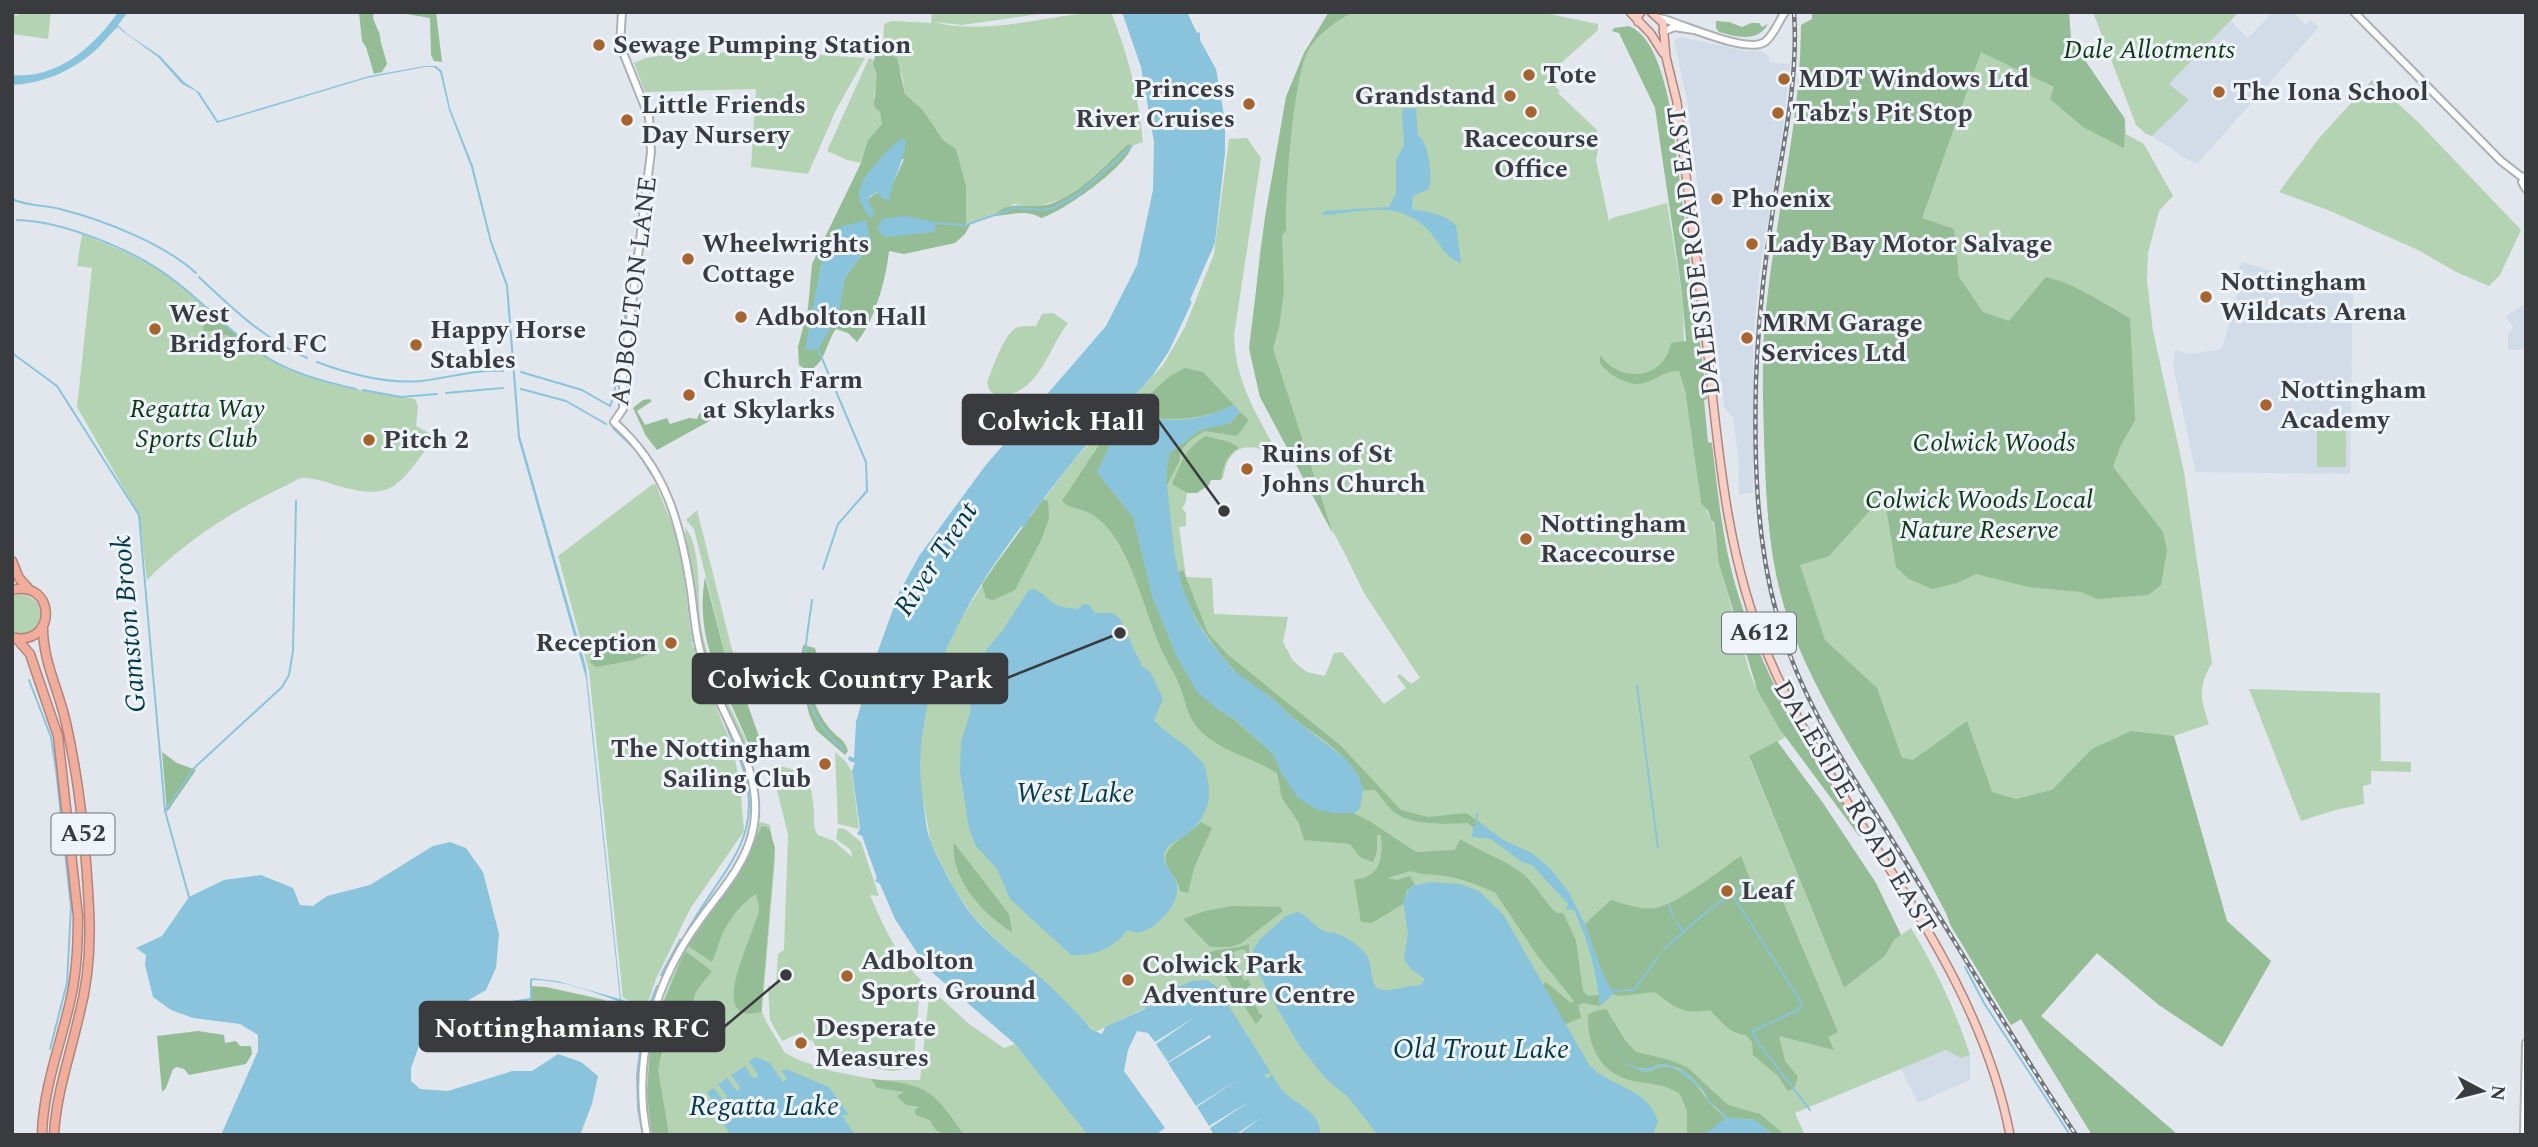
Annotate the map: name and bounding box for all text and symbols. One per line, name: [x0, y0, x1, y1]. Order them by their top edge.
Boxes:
place label: Sewage Pumping Station: [613, 25, 911, 65]
park label: Dale Allotments: [2063, 30, 2235, 70]
marker: Sewage Pumping Station: [591, 37, 607, 53]
place label: Tote: [1543, 55, 1597, 95]
place label: MDT Windows Ltd: [1798, 59, 2029, 99]
marker: Tote: [1521, 67, 1537, 83]
place label: Princess River Cruises: [1075, 69, 1235, 139]
marker: MDT Windows Ltd: [1776, 71, 1792, 87]
place label: The Iona School: [2233, 72, 2429, 112]
place label: Grandstand: [1355, 76, 1496, 116]
marker: The Iona School: [2211, 84, 2227, 100]
place label: Little Friends Day Nursery: [641, 85, 806, 155]
marker: Grandstand: [1502, 88, 1518, 104]
place label: Tabz's Pit Stop: [1792, 93, 1973, 133]
marker: Princess River Cruises: [1241, 96, 1257, 112]
marker: Racecourse Office: [1523, 104, 1539, 120]
street label: DALESIDE ROAD EAST: [1656, 104, 1732, 398]
marker: Tabz's Pit Stop: [1770, 105, 1786, 121]
marker: Little Friends Day Nursery: [619, 112, 635, 128]
place label: Racecourse Office: [1463, 119, 1599, 189]
street label: ADBOLTON LANE: [600, 174, 668, 408]
place label: Phoenix: [1731, 179, 1831, 219]
marker: Phoenix: [1709, 191, 1725, 207]
place label: Wheelwrights Cottage: [702, 224, 870, 294]
place label: Lady Bay Motor Salvage: [1766, 224, 2052, 264]
marker: Lady Bay Motor Salvage: [1744, 236, 1760, 252]
marker: Wheelwrights Cottage: [680, 251, 696, 267]
place label: Nottingham Wildcats Arena: [2220, 262, 2407, 332]
marker: Nottingham Wildcats Arena: [2198, 289, 2214, 305]
place label: West Bridgford FC: [169, 294, 328, 364]
place label: Adbolton Hall: [755, 297, 927, 337]
place label: MRM Garage Services Ltd: [1761, 303, 1923, 373]
marker: Adbolton Hall: [733, 309, 749, 325]
place label: Happy Horse Stables: [430, 310, 586, 380]
marker: West Bridgford FC: [147, 321, 163, 337]
marker: MRM Garage Services Ltd: [1739, 330, 1755, 346]
marker: Happy Horse Stables: [408, 337, 424, 353]
place label: Church Farm at Skylarks: [703, 360, 863, 430]
place label: Nottingham Academy: [2280, 370, 2427, 440]
marker: Church Farm at Skylarks: [681, 387, 697, 403]
park label: Regatta Way Sports Club: [129, 389, 265, 459]
callout: Colwick Hall: [963, 395, 1158, 444]
marker: Nottingham Academy: [2258, 397, 2274, 413]
text: Colwick Hall: [977, 400, 1145, 443]
place label: Pitch 2: [383, 420, 469, 460]
park label: Colwick Woods: [1913, 423, 2075, 463]
marker: Pitch 2: [361, 432, 377, 448]
place label: Ruins of St Johns Church: [1261, 434, 1426, 504]
marker: Ruins of St Johns Church: [1239, 461, 1255, 477]
park label: Colwick Woods Local Nature Reserve: [1865, 480, 2093, 550]
water label: River Trent: [883, 492, 990, 625]
place label: Nottingham Racecourse: [1540, 504, 1687, 574]
marker: Nottingham Racecourse: [1518, 531, 1534, 547]
water label: Gamston Brook: [100, 533, 158, 715]
road number: A612: [1722, 612, 1796, 654]
place label: Reception: [535, 623, 657, 663]
marker: Reception: [663, 635, 679, 651]
callout: Colwick Country Park: [693, 654, 1007, 703]
text: Colwick Country Park: [707, 658, 993, 701]
street label: DALESIDE ROAD EAST: [1763, 672, 1947, 942]
place label: The Nottingham Sailing Club: [611, 729, 811, 799]
marker: The Nottingham Sailing Club: [817, 756, 833, 772]
water label: West Lake: [1016, 772, 1134, 815]
road number: A52: [52, 814, 114, 854]
place label: Leaf: [1741, 871, 1795, 911]
marker: Leaf: [1719, 883, 1735, 899]
place label: Adbolton Sports Ground: [861, 941, 1036, 1011]
place label: Colwick Park Adventure Centre: [1142, 945, 1355, 1015]
marker: Adbolton Sports Ground: [839, 968, 855, 984]
marker: Colwick Park Adventure Centre: [1120, 972, 1136, 988]
callout: Nottinghamians RFC: [420, 1002, 724, 1051]
text: Nottinghamians RFC: [434, 1007, 710, 1050]
place label: Desperate Measures: [815, 1008, 936, 1078]
water label: Old Trout Lake: [1393, 1028, 1569, 1071]
marker: Desperate Measures: [793, 1035, 809, 1051]
north arrow: [2447, 1056, 2517, 1126]
text: N: [2482, 1083, 2513, 1102]
water label: Regatta Lake: [689, 1085, 839, 1128]

